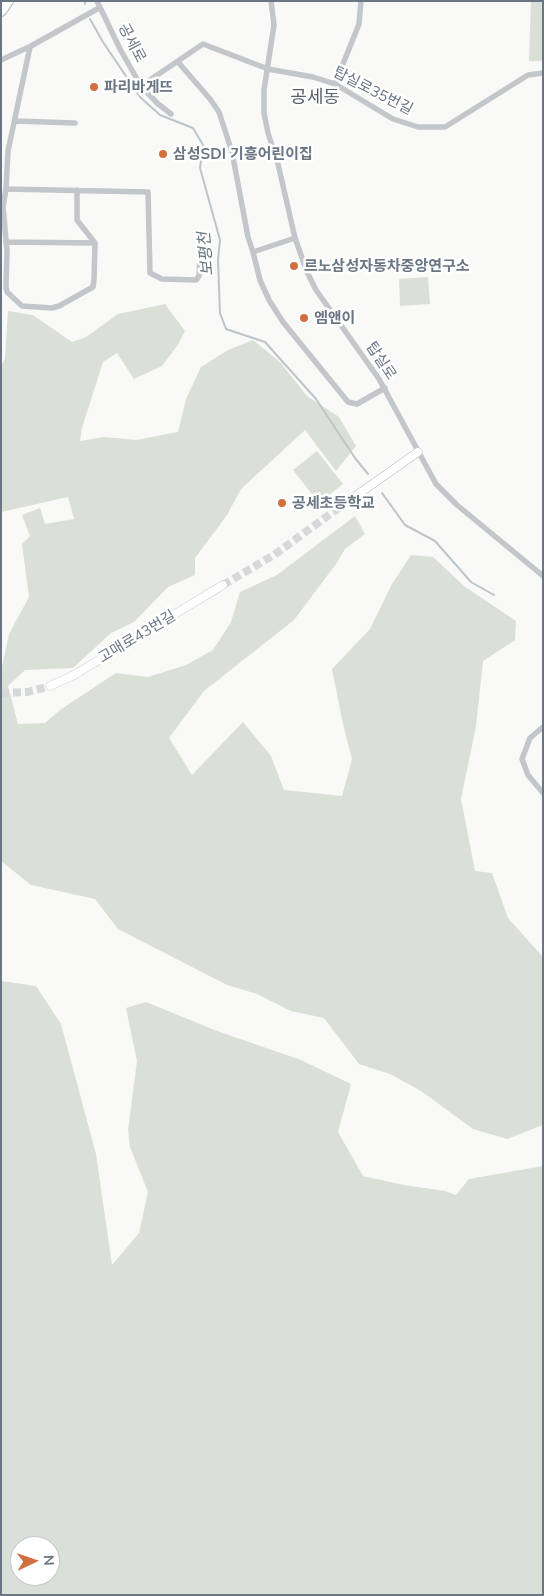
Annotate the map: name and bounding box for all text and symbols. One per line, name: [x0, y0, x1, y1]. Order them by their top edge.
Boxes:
street label: 공세로: [114, 20, 150, 66]
street label: 탑실로35번길: [330, 63, 416, 119]
place label: 파리바게뜨: [104, 78, 173, 96]
marker: 파리바게뜨: [88, 81, 100, 93]
district label: 공세동: [290, 87, 340, 109]
place label: 삼성SDI 기흥어린이집: [173, 145, 313, 163]
marker: 삼성SDI 기흥어린이집: [157, 148, 169, 160]
water label: 보평천: [195, 231, 217, 277]
place label: 르노삼성자동차중앙연구소: [304, 257, 470, 275]
marker: 르노삼성자동차중앙연구소: [288, 260, 300, 272]
place label: 엠앤이: [314, 309, 355, 327]
marker: 엠앤이: [298, 312, 310, 324]
street label: 탑실로: [362, 339, 400, 383]
place label: 공세초등학교: [292, 494, 375, 512]
marker: 공세초등학교: [276, 497, 288, 509]
street label: 고매로43번길: [95, 607, 179, 667]
north arrow: [10, 1536, 60, 1586]
text: N: [40, 1555, 58, 1566]

